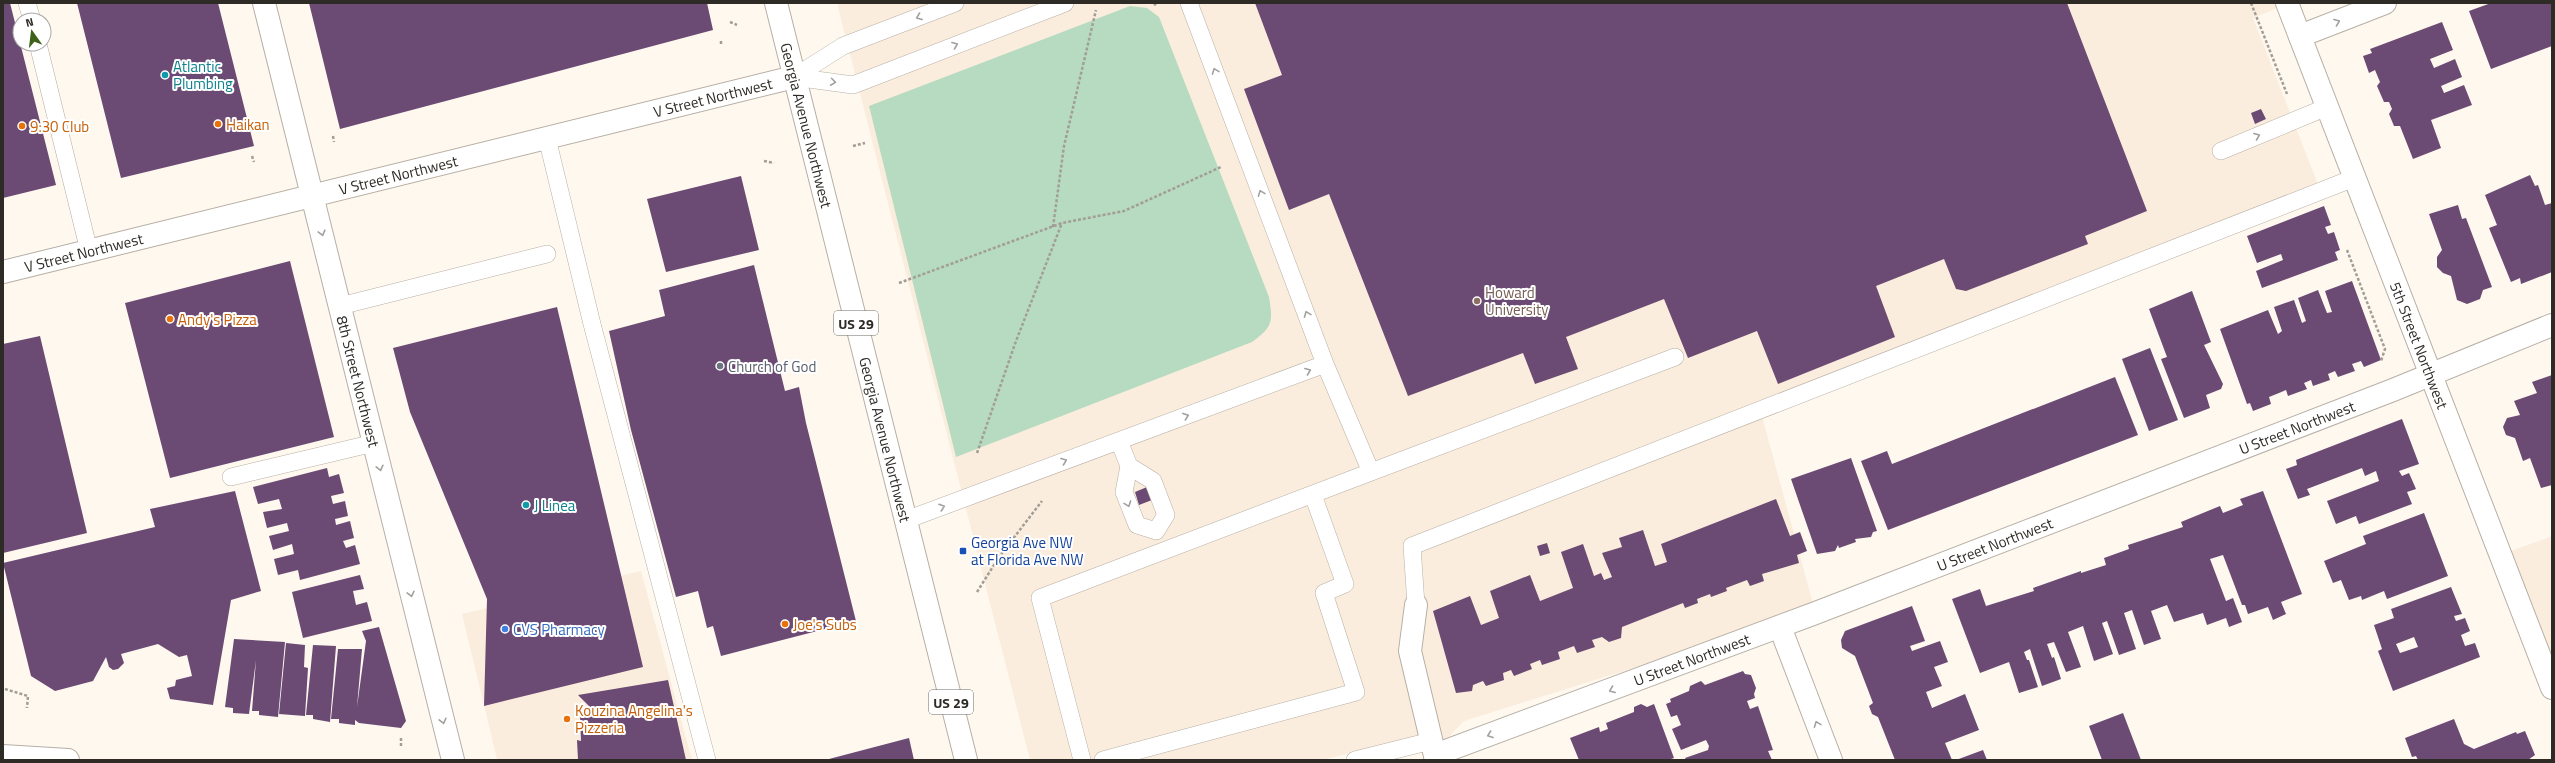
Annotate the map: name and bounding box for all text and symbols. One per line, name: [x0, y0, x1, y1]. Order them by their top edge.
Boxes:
north arrow: [12, 12, 52, 52]
one-way arrow: [915, 12, 922, 20]
text: N: [24, 14, 35, 31]
one-way arrow: [2333, 18, 2340, 26]
street label: Georgia Avenue Northwest: [775, 40, 839, 211]
one-way arrow: [952, 42, 959, 50]
place label: Atlantic Plumbing: [173, 55, 233, 95]
one-way arrow: [1211, 68, 1220, 75]
marker: Atlantic Plumbing: [160, 70, 170, 80]
street label: V Street Northwest: [651, 71, 775, 123]
one-way arrow: [830, 78, 836, 87]
place label: Haikan: [226, 113, 270, 136]
place label: 9:30 Club: [30, 115, 89, 138]
marker: Haikan: [213, 119, 223, 129]
marker: 9:30 Club: [17, 121, 27, 131]
one-way arrow: [2254, 133, 2261, 141]
street label: V Street Northwest: [336, 149, 461, 200]
one-way arrow: [1257, 189, 1265, 196]
street label: V Street Northwest: [22, 226, 146, 278]
one-way arrow: [318, 230, 326, 236]
street label: 5th Street Northwest: [2384, 278, 2455, 413]
place label: Howard University: [1485, 281, 1549, 321]
marker: Howard University: [1472, 296, 1482, 306]
place label: Andy's Pizza: [178, 308, 257, 331]
road number: US 29: [834, 311, 878, 335]
one-way arrow: [1303, 311, 1311, 318]
street label: 8th Street Northwest: [331, 313, 386, 450]
marker: Andy's Pizza: [165, 314, 175, 324]
street label: Georgia Avenue Northwest: [854, 354, 918, 525]
place label: Church of God: [728, 355, 816, 378]
marker: Church of God: [715, 361, 725, 371]
one-way arrow: [1304, 367, 1311, 375]
street label: U Street Northwest: [2235, 394, 2359, 460]
one-way arrow: [1183, 412, 1190, 421]
one-way arrow: [1061, 458, 1068, 466]
one-way arrow: [375, 464, 384, 471]
place label: J Linea: [534, 494, 576, 517]
marker: J Linea: [521, 500, 531, 510]
one-way arrow: [1124, 500, 1132, 507]
one-way arrow: [939, 503, 946, 511]
street label: U Street Northwest: [1933, 511, 2057, 577]
place label: Georgia Ave NW at Florida Ave NW: [971, 531, 1084, 571]
marker: Georgia Ave NW at Florida Ave NW: [958, 546, 968, 556]
one-way arrow: [407, 591, 415, 598]
place label: Joe's Subs: [793, 613, 857, 636]
place label: CVS Pharmacy: [513, 618, 605, 641]
marker: Joe's Subs: [780, 619, 790, 629]
marker: CVS Pharmacy: [500, 624, 510, 634]
street label: U Street Northwest: [1630, 627, 1754, 691]
one-way arrow: [1609, 685, 1616, 693]
road number: US 29: [929, 690, 973, 714]
place label: Kouzina Angelina's Pizzeria: [575, 699, 693, 739]
marker: Kouzina Angelina's Pizzeria: [562, 714, 572, 724]
one-way arrow: [438, 717, 446, 724]
one-way arrow: [1813, 720, 1821, 727]
one-way arrow: [1487, 731, 1494, 739]

